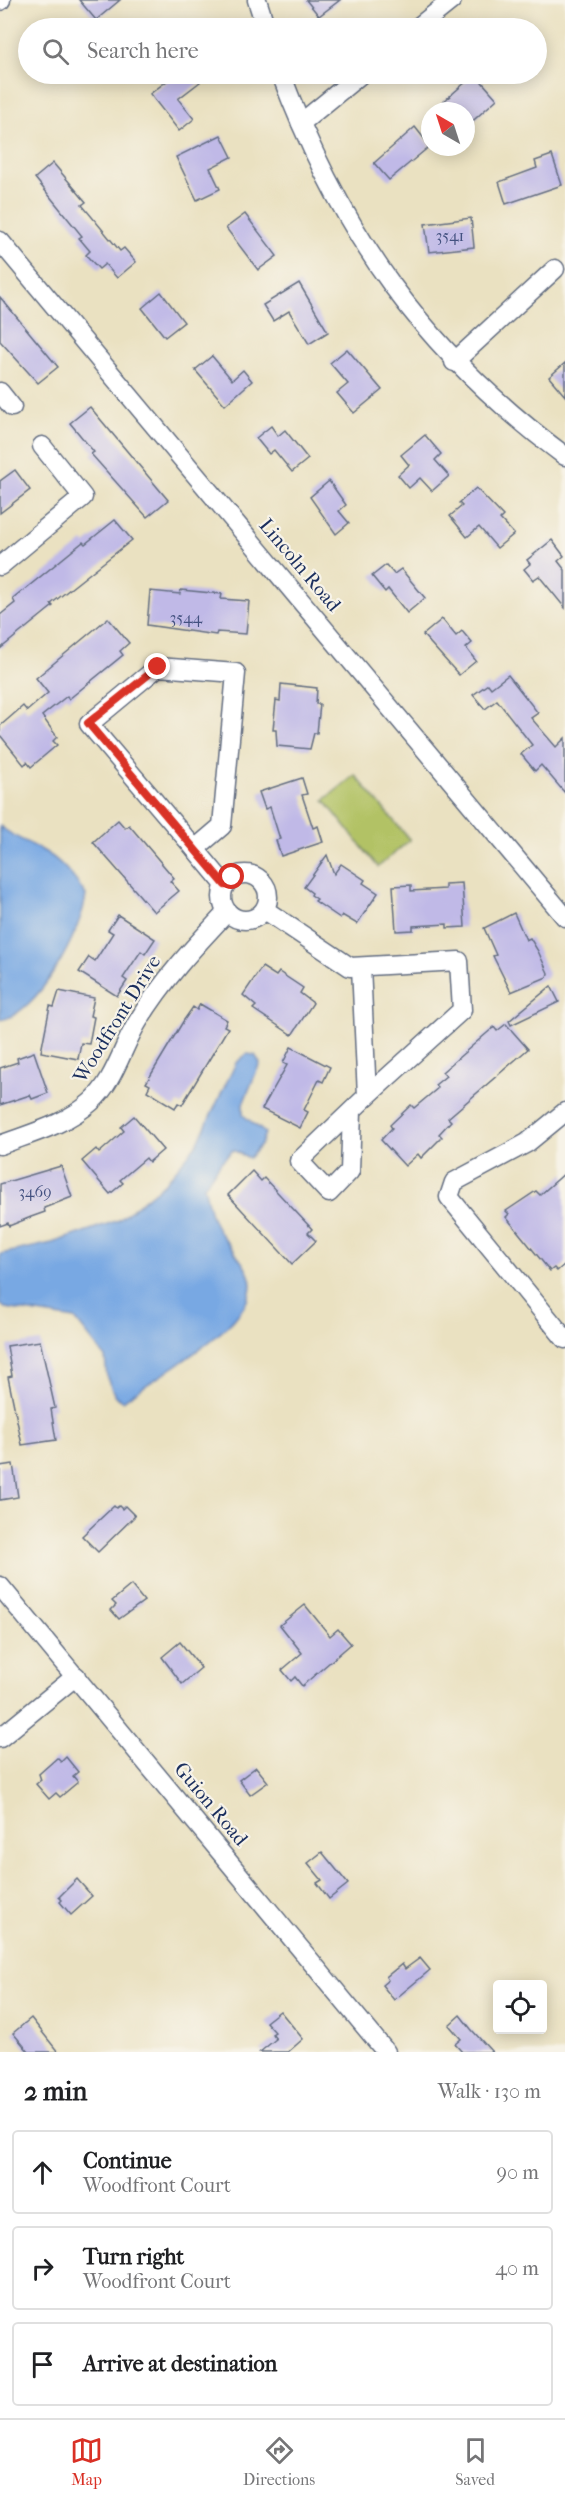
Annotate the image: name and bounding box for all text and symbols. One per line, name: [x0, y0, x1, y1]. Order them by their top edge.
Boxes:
search box: [18, 18, 547, 84]
icon: search: [39, 35, 72, 68]
text: Search here: [87, 38, 199, 64]
north arrow: [421, 102, 475, 156]
house number: 3541: [436, 226, 464, 245]
street label: Lincoln Road: [254, 514, 346, 617]
house number: 3544: [170, 608, 203, 627]
route end: [144, 653, 170, 679]
route start: [218, 863, 244, 889]
street label: Woodfront Drive: [68, 951, 166, 1088]
house number: 3469: [18, 1182, 52, 1201]
street label: Guion Road: [170, 1758, 253, 1851]
map controls: [493, 1980, 547, 2034]
button: locate: [493, 1980, 547, 2034]
text: 2 min: [24, 2076, 87, 2107]
text: Walk · 130 m: [438, 2080, 541, 2103]
text: Continue: [83, 2148, 172, 2174]
icon: ahead: [26, 2156, 59, 2189]
text: 90 m: [497, 2161, 539, 2184]
text: Woodfront Court: [83, 2174, 231, 2197]
text: Turn right: [83, 2244, 184, 2270]
icon: right: [26, 2252, 59, 2285]
text: 40 m: [495, 2257, 539, 2280]
text: Woodfront Court: [83, 2270, 231, 2293]
icon: arrive: [26, 2348, 59, 2381]
text: Arrive at destination: [83, 2351, 277, 2377]
tab: Map: [70, 2434, 103, 2489]
tab: Directions: [243, 2434, 315, 2489]
tab: Saved: [455, 2434, 495, 2489]

